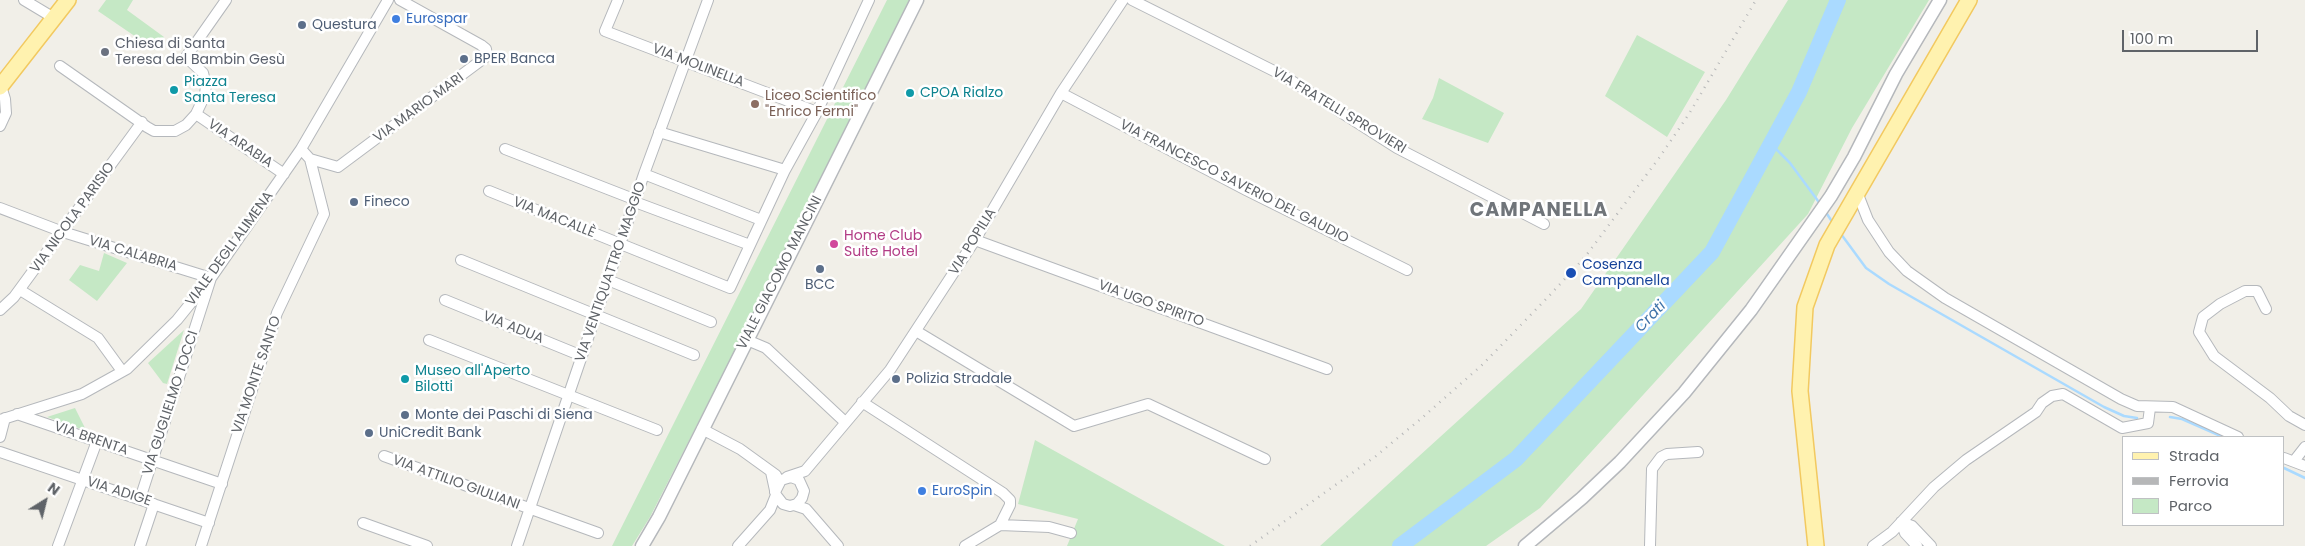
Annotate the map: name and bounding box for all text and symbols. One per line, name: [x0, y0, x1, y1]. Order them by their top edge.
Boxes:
place label: Eurospar: [406, 11, 468, 27]
marker: Eurospar: [390, 13, 402, 25]
place label: Questura: [312, 17, 377, 33]
marker: Questura: [296, 19, 308, 31]
scale bar: [2125, 20, 2261, 52]
text: 100 m: [2130, 28, 2173, 49]
place label: Chiesa di Santa Teresa del Bambin Gesù: [115, 36, 285, 68]
street label: VIA MOLINELLA: [650, 41, 746, 91]
marker: Chiesa di Santa Teresa del Bambin Gesù: [99, 46, 111, 58]
place label: BPER Banca: [474, 51, 555, 67]
marker: BPER Banca: [458, 53, 470, 65]
street label: VIA FRATELLI SPROVIERI: [1269, 64, 1409, 158]
street label: VIA MARIO MARI: [370, 70, 468, 146]
place label: Piazza Santa Teresa: [184, 74, 276, 106]
marker: Piazza Santa Teresa: [168, 84, 180, 96]
place label: CPOA Rialzo: [920, 85, 1003, 101]
marker: CPOA Rialzo: [904, 87, 916, 99]
place label: Liceo Scientifico "Enrico Fermi": [765, 88, 876, 120]
marker: Liceo Scientifico "Enrico Fermi": [749, 98, 761, 110]
street label: VIA ARABIA: [204, 116, 276, 172]
street label: VIA FRANCESCO SAVERIO DEL GAUDIO: [1117, 117, 1351, 247]
street label: VIA NICOLA PARISIO: [27, 159, 119, 277]
street label: VIA VENTIQUATTRO MAGGIO: [572, 180, 650, 364]
street label: VIALE DEGLI ALIMENA: [183, 188, 277, 310]
street label: VIALE GIACOMO MANCINI: [734, 193, 826, 353]
place label: Fineco: [364, 194, 410, 210]
street label: VIA MACALLÈ: [510, 194, 598, 242]
marker: Fineco: [348, 196, 360, 208]
district label: CAMPANELLA: [1469, 200, 1609, 222]
street label: VIA POPILIA: [946, 205, 1000, 279]
place label: Home Club Suite Hotel: [844, 228, 922, 260]
street label: VIA CALABRIA: [87, 233, 179, 275]
marker: Home Club Suite Hotel: [828, 238, 840, 250]
place label: Cosenza Campanella: [1582, 257, 1670, 290]
marker: BCC: [814, 263, 826, 275]
marker: Cosenza Campanella: [1564, 266, 1578, 280]
place label: BCC: [805, 277, 835, 293]
street label: VIA UGO SPIRITO: [1096, 277, 1206, 331]
water label: Crati: [1632, 298, 1670, 336]
street label: VIA ADUA: [480, 308, 546, 348]
street label: VIA MONTE SANTO: [229, 314, 285, 436]
street label: VIA GUGLIELMO TOCCI: [140, 329, 202, 477]
place label: Museo all'Aperto Bilotti: [415, 363, 530, 396]
place label: Polizia Stradale: [906, 371, 1012, 387]
marker: Museo all'Aperto Bilotti: [399, 373, 411, 385]
marker: Polizia Stradale: [890, 373, 902, 385]
place label: Monte dei Paschi di Siena: [415, 407, 593, 423]
marker: Monte dei Paschi di Siena: [399, 409, 411, 421]
street label: VIA BRENTA: [52, 418, 130, 460]
place label: UniCredit Bank: [379, 425, 482, 441]
marker: UniCredit Bank: [363, 427, 375, 439]
legend: [2122, 436, 2285, 526]
text: Strada: [2169, 445, 2219, 466]
street label: VIA ATTILIO GIULIANI: [390, 452, 522, 514]
text: Ferrovia: [2169, 470, 2229, 491]
street label: VIA ADIGE: [85, 474, 153, 510]
north arrow: [20, 476, 70, 526]
text: N: [44, 478, 64, 500]
place label: EuroSpin: [932, 483, 992, 499]
marker: EuroSpin: [916, 485, 928, 497]
text: Parco: [2169, 495, 2212, 516]

